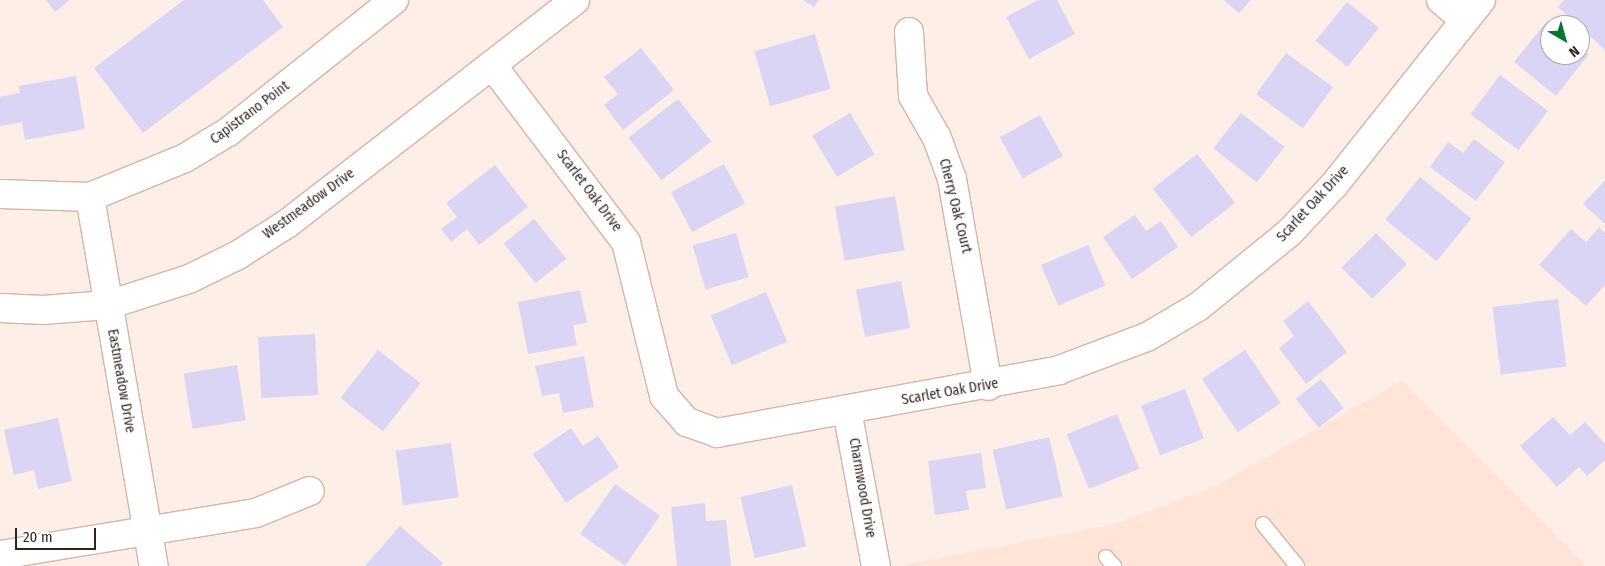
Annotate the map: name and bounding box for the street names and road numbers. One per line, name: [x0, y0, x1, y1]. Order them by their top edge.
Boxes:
street label: Capistrano Point: [207, 78, 293, 148]
street label: Scarlet Oak Drive: [553, 147, 625, 235]
street label: Cherry Oak Court: [935, 157, 975, 255]
street label: Scarlet Oak Drive: [1273, 162, 1353, 246]
street label: Westmeadow Drive: [260, 165, 358, 243]
street label: Eastmeadow Drive: [104, 328, 138, 434]
street label: Scarlet Oak Drive: [900, 375, 1000, 409]
street label: Charmwood Drive: [845, 437, 879, 539]

